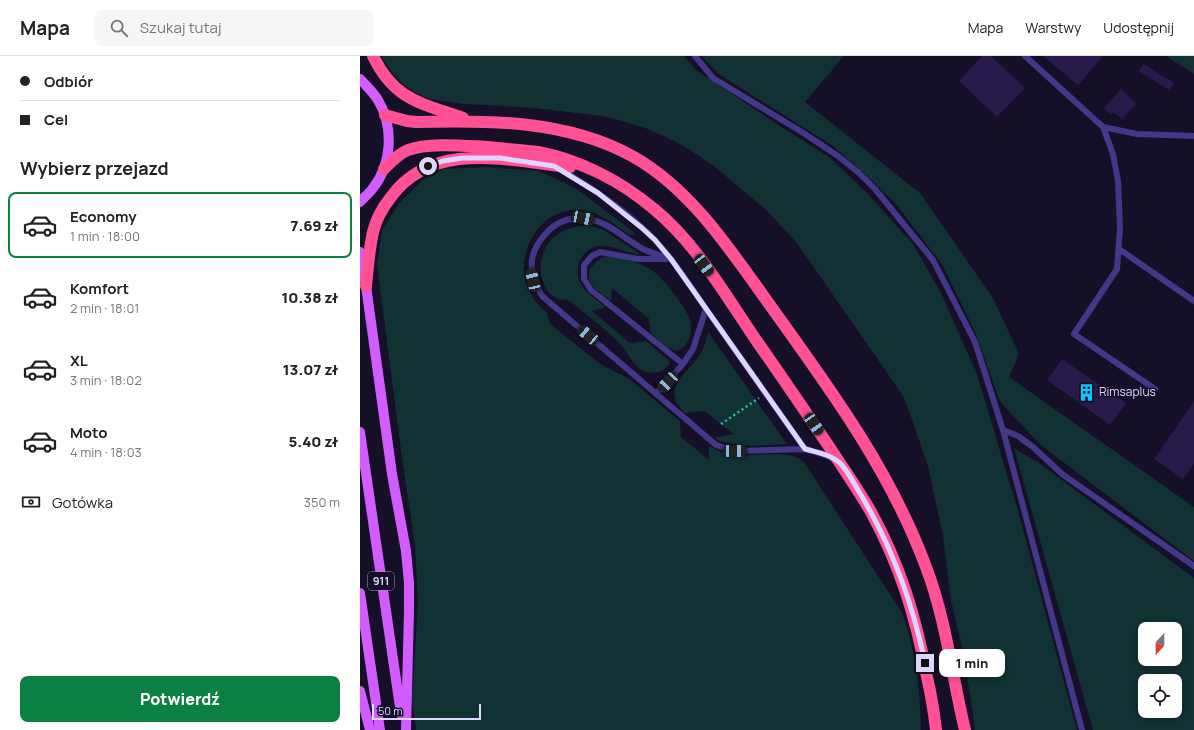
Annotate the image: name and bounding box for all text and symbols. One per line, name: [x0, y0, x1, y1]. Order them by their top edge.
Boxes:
search box: [94, 10, 374, 46]
text: Mapa: [20, 15, 70, 41]
icon: search: [108, 17, 130, 39]
text: Szukaj tutaj: [140, 17, 222, 38]
text: Mapa: [968, 18, 1003, 37]
text: Warstwy: [1025, 18, 1081, 37]
text: Udostępnij: [1103, 18, 1174, 37]
text: Odbiór: [44, 71, 93, 92]
text: Cel: [44, 109, 68, 130]
text: Wybierz przejazd: [20, 156, 169, 180]
route start: [419, 157, 437, 175]
text: Economy: [70, 206, 137, 227]
icon: car: [22, 207, 58, 243]
car: [570, 210, 596, 226]
text: 7.69 zł: [290, 215, 338, 236]
text: 1 min · 18:00: [70, 227, 140, 245]
car: [692, 252, 716, 278]
car: [524, 267, 542, 293]
text: Komfort: [70, 278, 129, 299]
icon: car: [22, 279, 58, 315]
text: 10.38 zł: [282, 287, 338, 308]
text: 2 min · 18:01: [70, 299, 139, 317]
car: [575, 323, 601, 347]
text: XL: [70, 350, 88, 371]
icon: car: [22, 351, 58, 387]
text: 13.07 zł: [283, 359, 338, 380]
car: [655, 369, 681, 395]
text: 3 min · 18:02: [70, 371, 142, 389]
building icon: Rimsaplus: [1076, 382, 1096, 402]
place label: Rimsaplus: [1099, 383, 1156, 400]
car: [802, 411, 826, 437]
text: Moto: [70, 422, 107, 443]
icon: car: [22, 423, 58, 459]
text: 5.40 zł: [289, 431, 338, 452]
text: 4 min · 18:03: [70, 443, 142, 461]
car: [723, 445, 747, 457]
icon: cash: [20, 491, 42, 513]
text: Gotówka: [52, 492, 113, 513]
text: 350 m: [304, 493, 340, 511]
road number: 911: [368, 572, 394, 590]
north arrow: [1138, 622, 1182, 666]
map controls: [1138, 622, 1182, 718]
callout: 1 min: [939, 649, 1005, 677]
route end: [916, 654, 934, 672]
text: 1 min: [956, 654, 988, 672]
button: locate: [1138, 674, 1182, 718]
button: Potwierdź: [20, 676, 340, 722]
scale bar: [372, 702, 481, 721]
text: 50 m: [378, 703, 403, 718]

